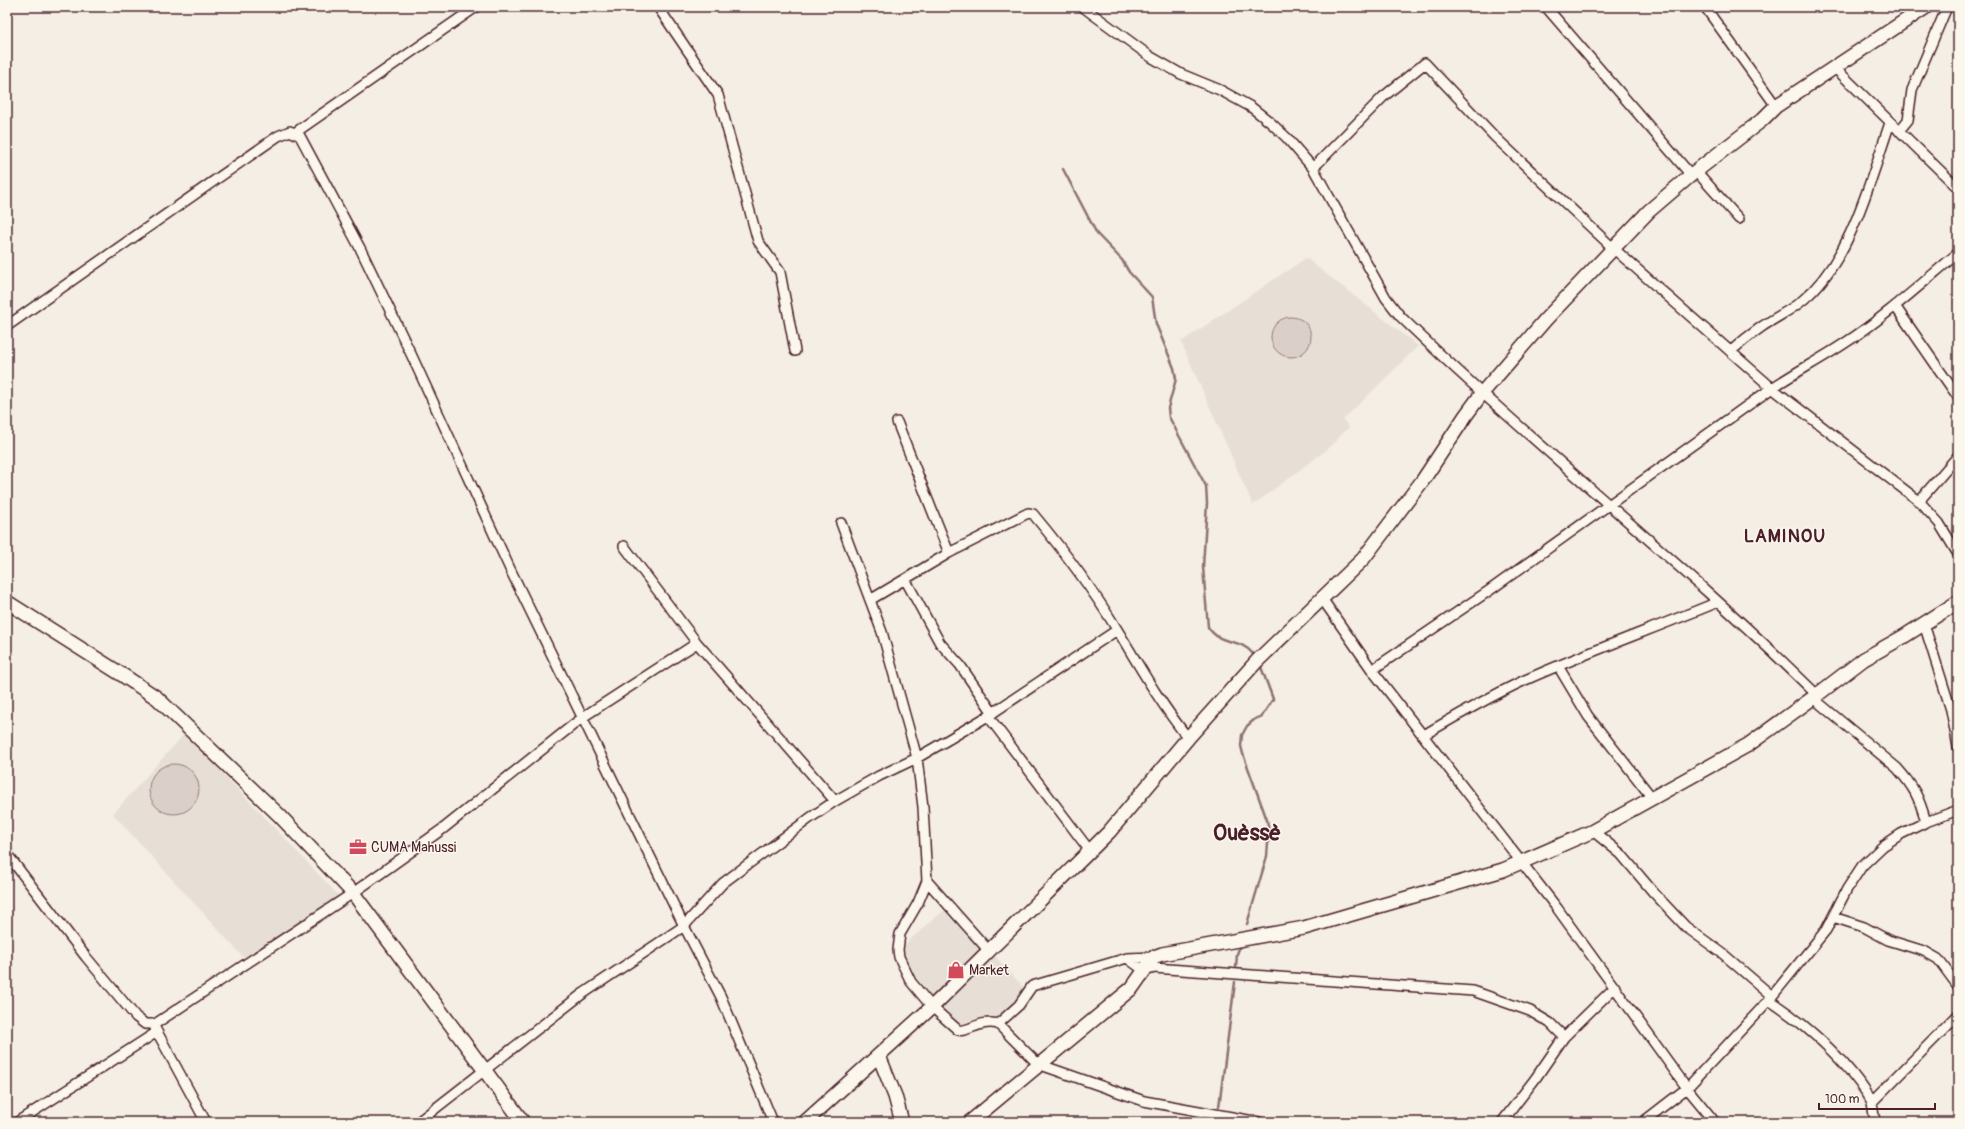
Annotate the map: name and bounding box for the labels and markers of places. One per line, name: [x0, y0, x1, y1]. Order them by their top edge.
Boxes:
office icon: CUMA Mahussi: [348, 837, 368, 857]
place label: CUMA Mahussi: [371, 839, 457, 856]
shop icon: Market: [946, 960, 966, 980]
place label: Market: [969, 962, 1009, 979]

